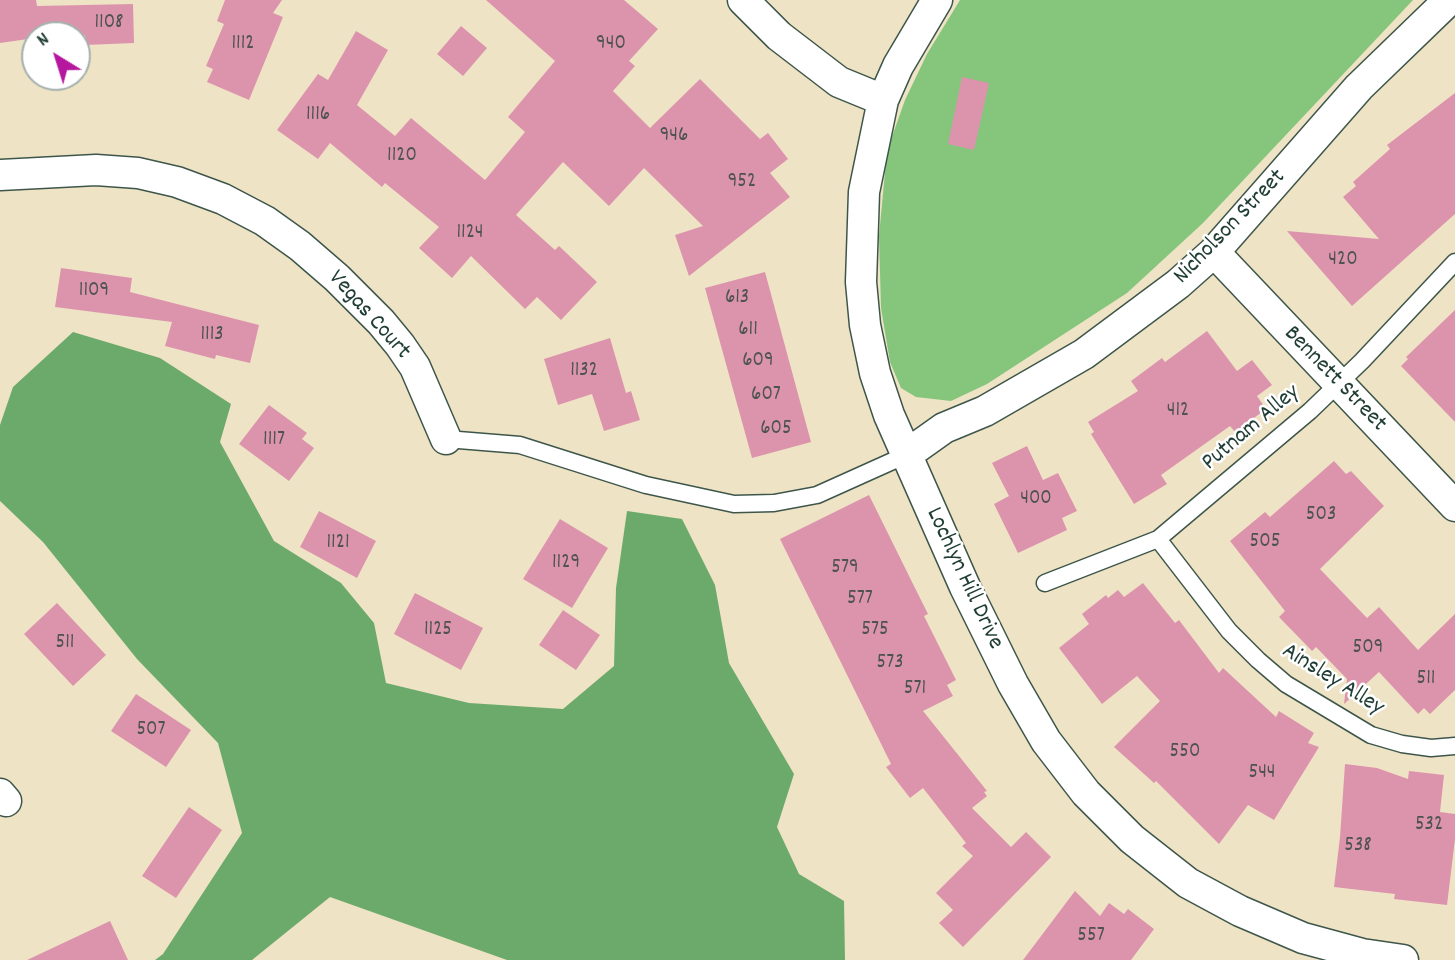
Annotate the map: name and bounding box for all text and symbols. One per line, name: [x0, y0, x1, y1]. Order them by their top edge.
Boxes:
house number: 1108: [94, 11, 124, 37]
north arrow: [21, 21, 91, 91]
text: N: [32, 27, 56, 54]
house number: 1112: [232, 32, 254, 58]
house number: 940: [596, 32, 626, 58]
house number: 1116: [306, 103, 330, 129]
house number: 946: [660, 124, 688, 150]
house number: 1120: [387, 144, 417, 170]
street label: Nicholson Street: [1169, 164, 1293, 292]
house number: 952: [728, 170, 756, 196]
house number: 1124: [456, 221, 484, 247]
house number: 420: [1328, 248, 1358, 274]
street label: Vegas Court: [320, 265, 416, 367]
house number: 1109: [79, 279, 109, 305]
house number: 613: [725, 286, 749, 312]
house number: 611: [738, 318, 758, 344]
street label: Bennett Street: [1276, 321, 1392, 439]
house number: 1113: [200, 323, 224, 349]
house number: 609: [742, 349, 774, 375]
house number: 1132: [570, 359, 598, 385]
street label: Putnam Alley: [1197, 380, 1307, 478]
house number: 607: [751, 383, 781, 409]
house number: 412: [1167, 399, 1189, 425]
house number: 605: [760, 417, 792, 443]
house number: 1117: [263, 428, 285, 454]
house number: 400: [1020, 487, 1052, 513]
house number: 503: [1306, 503, 1336, 529]
street label: Lochlyn Hill Drive: [918, 504, 1008, 654]
house number: 505: [1250, 530, 1280, 556]
house number: 1121: [327, 531, 349, 557]
house number: 1129: [552, 551, 580, 577]
house number: 579: [831, 556, 859, 582]
house number: 577: [847, 587, 873, 613]
house number: 1125: [424, 618, 452, 644]
house number: 575: [861, 618, 889, 644]
house number: 511: [56, 631, 74, 657]
house number: 509: [1353, 636, 1383, 662]
street label: Ainsley Alley: [1276, 638, 1388, 724]
house number: 573: [876, 651, 904, 677]
house number: 511: [1417, 667, 1435, 693]
house number: 571: [904, 677, 926, 703]
house number: 507: [136, 718, 166, 744]
house number: 550: [1170, 740, 1200, 766]
house number: 544: [1248, 761, 1276, 787]
house number: 532: [1415, 813, 1443, 839]
house number: 538: [1344, 834, 1372, 860]
house number: 557: [1077, 924, 1105, 950]

